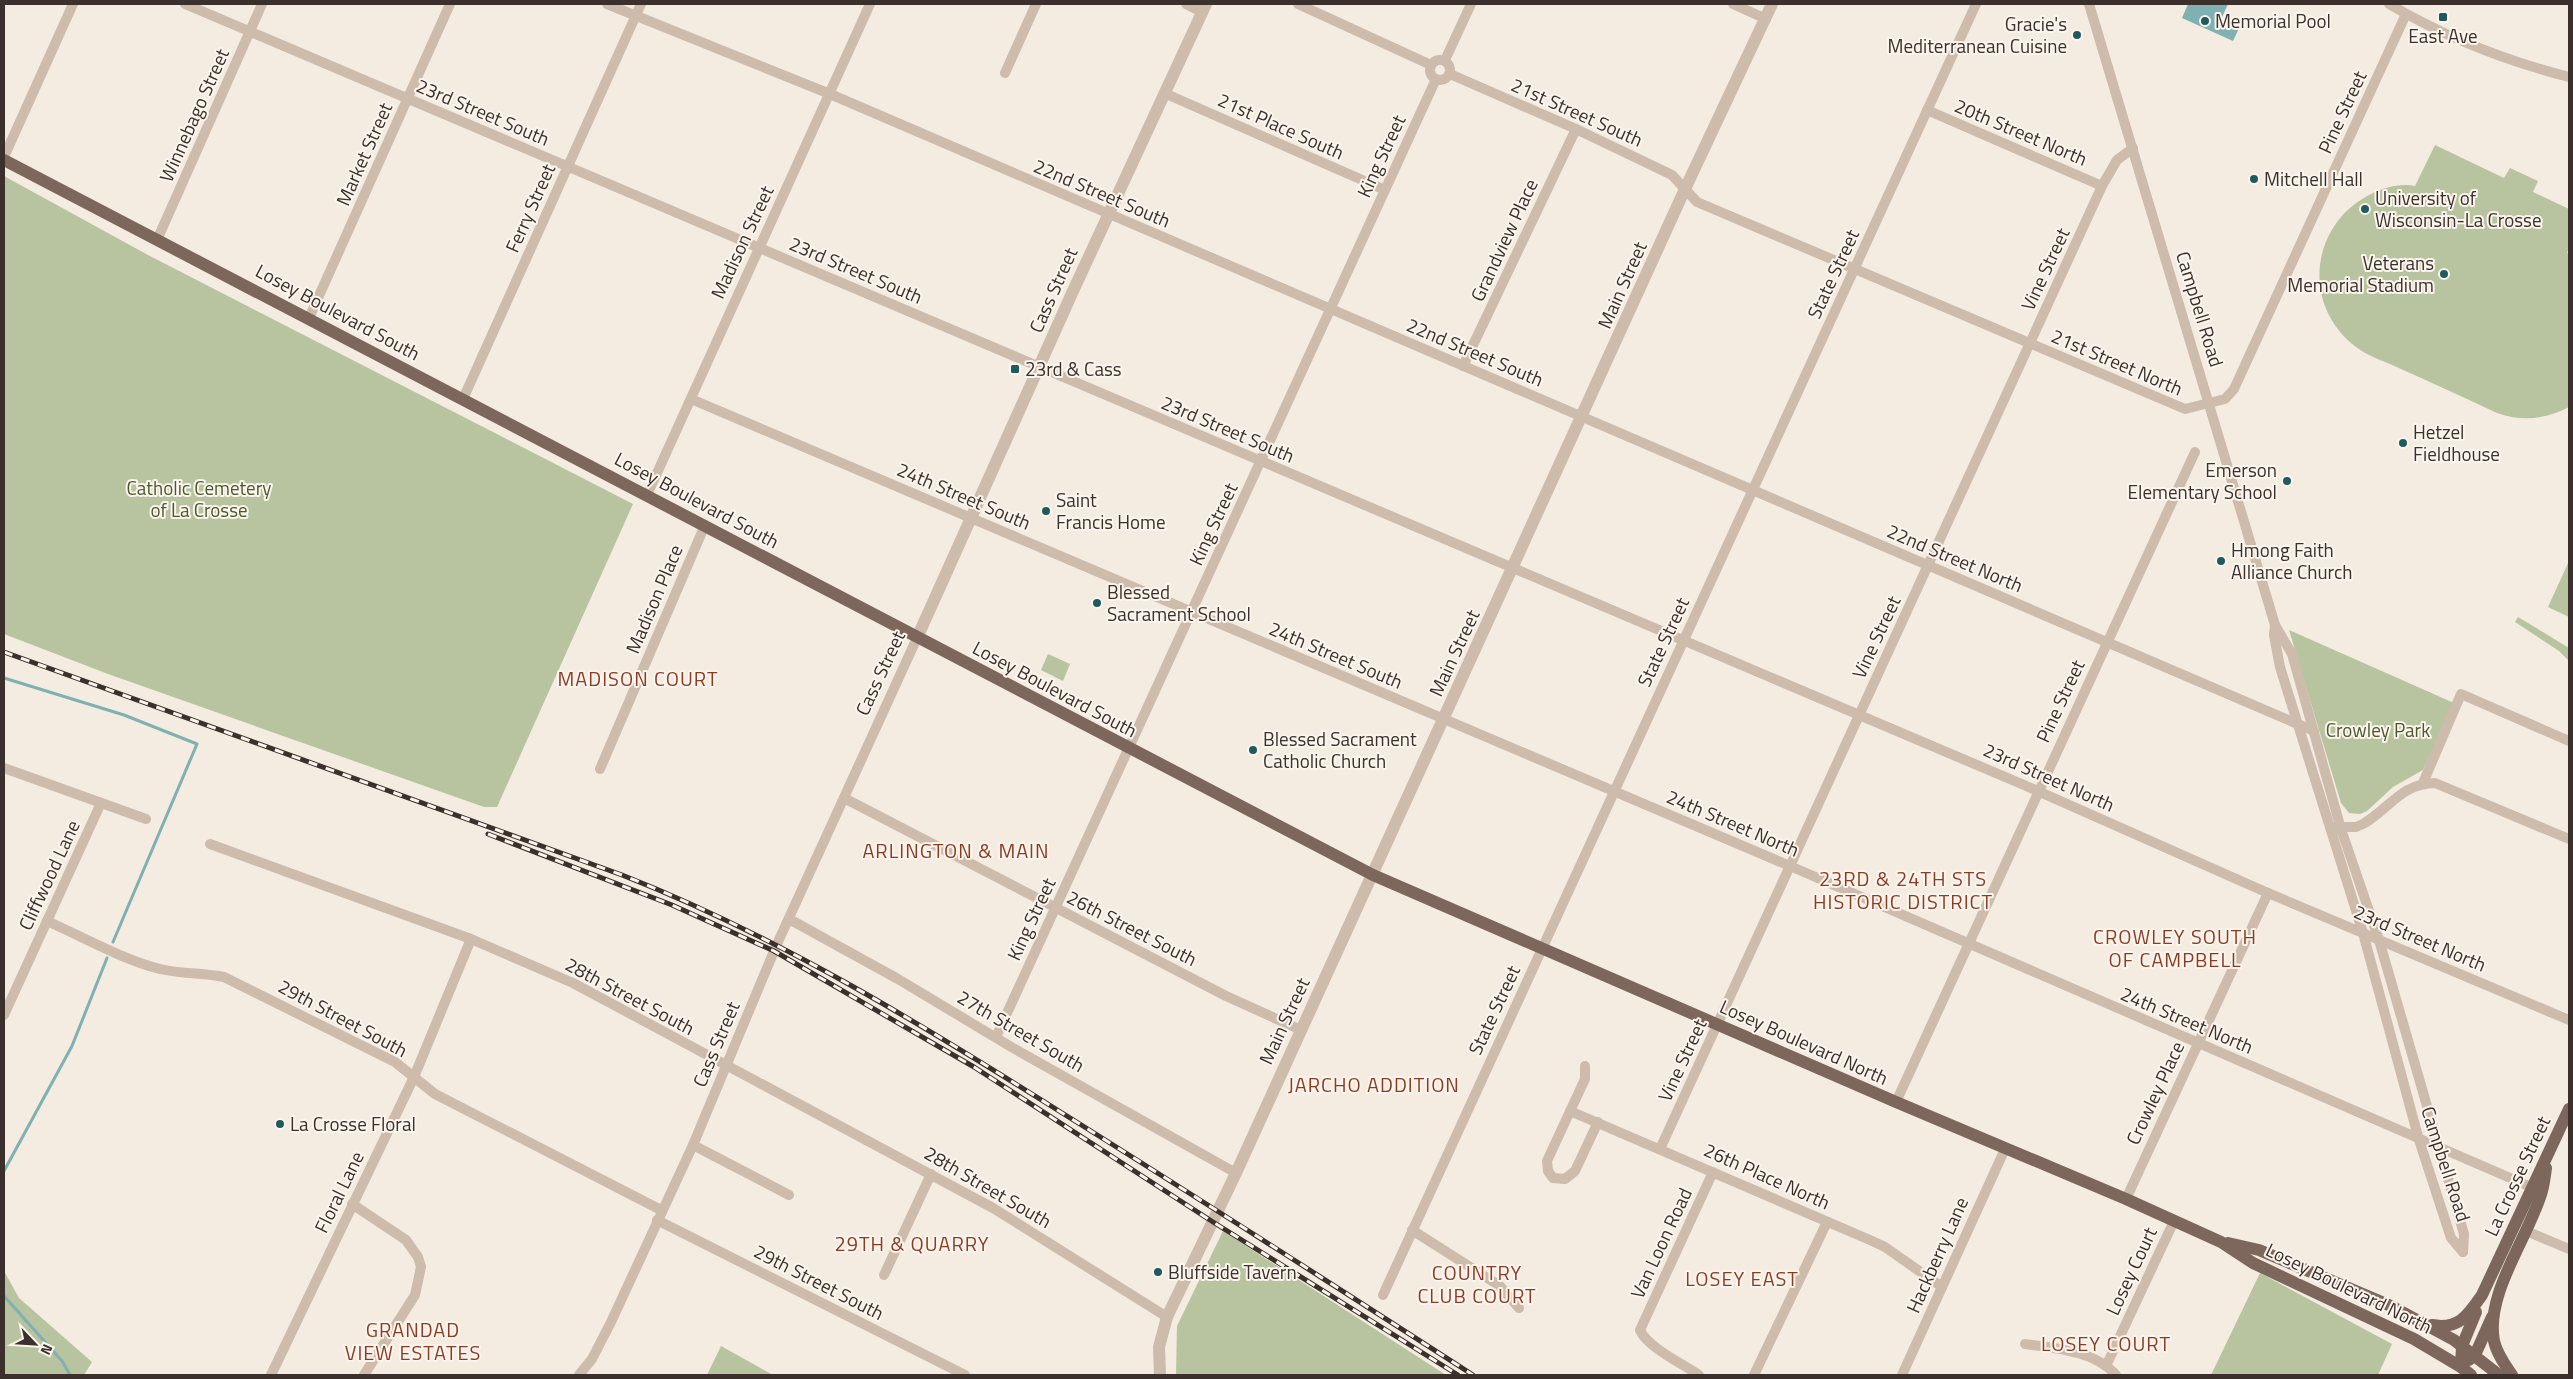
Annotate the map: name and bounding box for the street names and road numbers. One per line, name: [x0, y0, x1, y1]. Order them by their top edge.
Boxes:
street label: Winnebago Street: [151, 43, 236, 186]
street label: Pine Street: [2310, 65, 2374, 158]
street label: 23rd Street South: [412, 70, 554, 153]
street label: 21st Street South: [1507, 70, 1648, 154]
street label: 21st Place South: [1213, 85, 1349, 166]
street label: 20th Street North: [1950, 91, 2092, 173]
street label: Market Street: [328, 97, 399, 210]
street label: King Street: [1349, 109, 1412, 202]
street label: 22nd Street South: [1029, 151, 1175, 234]
street label: Ferry Street: [497, 158, 562, 257]
street label: Grandview Place: [1462, 174, 1545, 306]
street label: Madison Street: [703, 180, 781, 303]
street label: Vine Street: [2013, 222, 2076, 315]
street label: State Street: [1799, 224, 1866, 323]
street label: 23rd Street South: [785, 228, 927, 311]
street label: Main Street: [1589, 236, 1654, 333]
street label: Cass Street: [1021, 242, 1084, 337]
street label: Campbell Road: [2169, 248, 2232, 370]
street label: Losey Boulevard South: [251, 256, 426, 367]
street label: 22nd Street South: [1402, 310, 1548, 393]
street label: 21st Street North: [2047, 321, 2187, 402]
street label: 23rd Street South: [1157, 387, 1299, 470]
street label: Losey Boulevard South: [610, 444, 785, 555]
street label: 24th Street South: [893, 454, 1036, 537]
street label: King Street: [1181, 477, 1244, 570]
street label: 22nd Street North: [1883, 516, 2028, 599]
street label: Madison Place: [618, 540, 690, 658]
street label: Vine Street: [1844, 590, 1907, 683]
street label: State Street: [1629, 592, 1696, 691]
street label: Main Street: [1421, 604, 1486, 701]
street label: 24th Street South: [1265, 613, 1408, 696]
street label: Cass Street: [847, 625, 912, 720]
street label: Losey Boulevard South: [968, 633, 1143, 744]
street label: Pine Street: [2028, 654, 2092, 747]
street label: 23rd Street North: [1979, 735, 2120, 819]
street label: 24th Street North: [1662, 782, 1804, 864]
street label: Cliffwood Lane: [10, 815, 87, 935]
street label: King Street: [999, 872, 1062, 965]
street label: 26th Street South: [1062, 882, 1202, 973]
street label: 23rd Street North: [2350, 897, 2491, 978]
street label: 28th Street South: [560, 949, 700, 1042]
street label: State Street: [1460, 960, 1527, 1059]
street label: 29th Street South: [273, 971, 413, 1064]
street label: Main Street: [1251, 972, 1316, 1069]
street label: 24th Street North: [2116, 979, 2258, 1061]
street label: 27th Street South: [952, 982, 1090, 1079]
street label: Losey Boulevard North: [1715, 991, 1893, 1092]
street label: Cass Street: [684, 996, 747, 1091]
street label: Vine Street: [1650, 1013, 1713, 1106]
street label: Crowley Place: [2118, 1036, 2191, 1149]
street label: Campbell Road: [2414, 1103, 2479, 1225]
street label: La Crosse Street: [2476, 1110, 2557, 1241]
street label: 26th Place North: [1699, 1135, 1835, 1216]
street label: 28th Street South: [919, 1138, 1057, 1235]
street label: Floral Lane: [306, 1146, 371, 1237]
street label: Van Loon Road: [1622, 1183, 1699, 1303]
street label: Hackberry Lane: [1898, 1192, 1975, 1317]
street label: Losey Court: [2098, 1222, 2164, 1320]
street label: Losey Boulevard North: [2261, 1235, 2437, 1340]
street label: 29th Street South: [749, 1236, 889, 1327]

